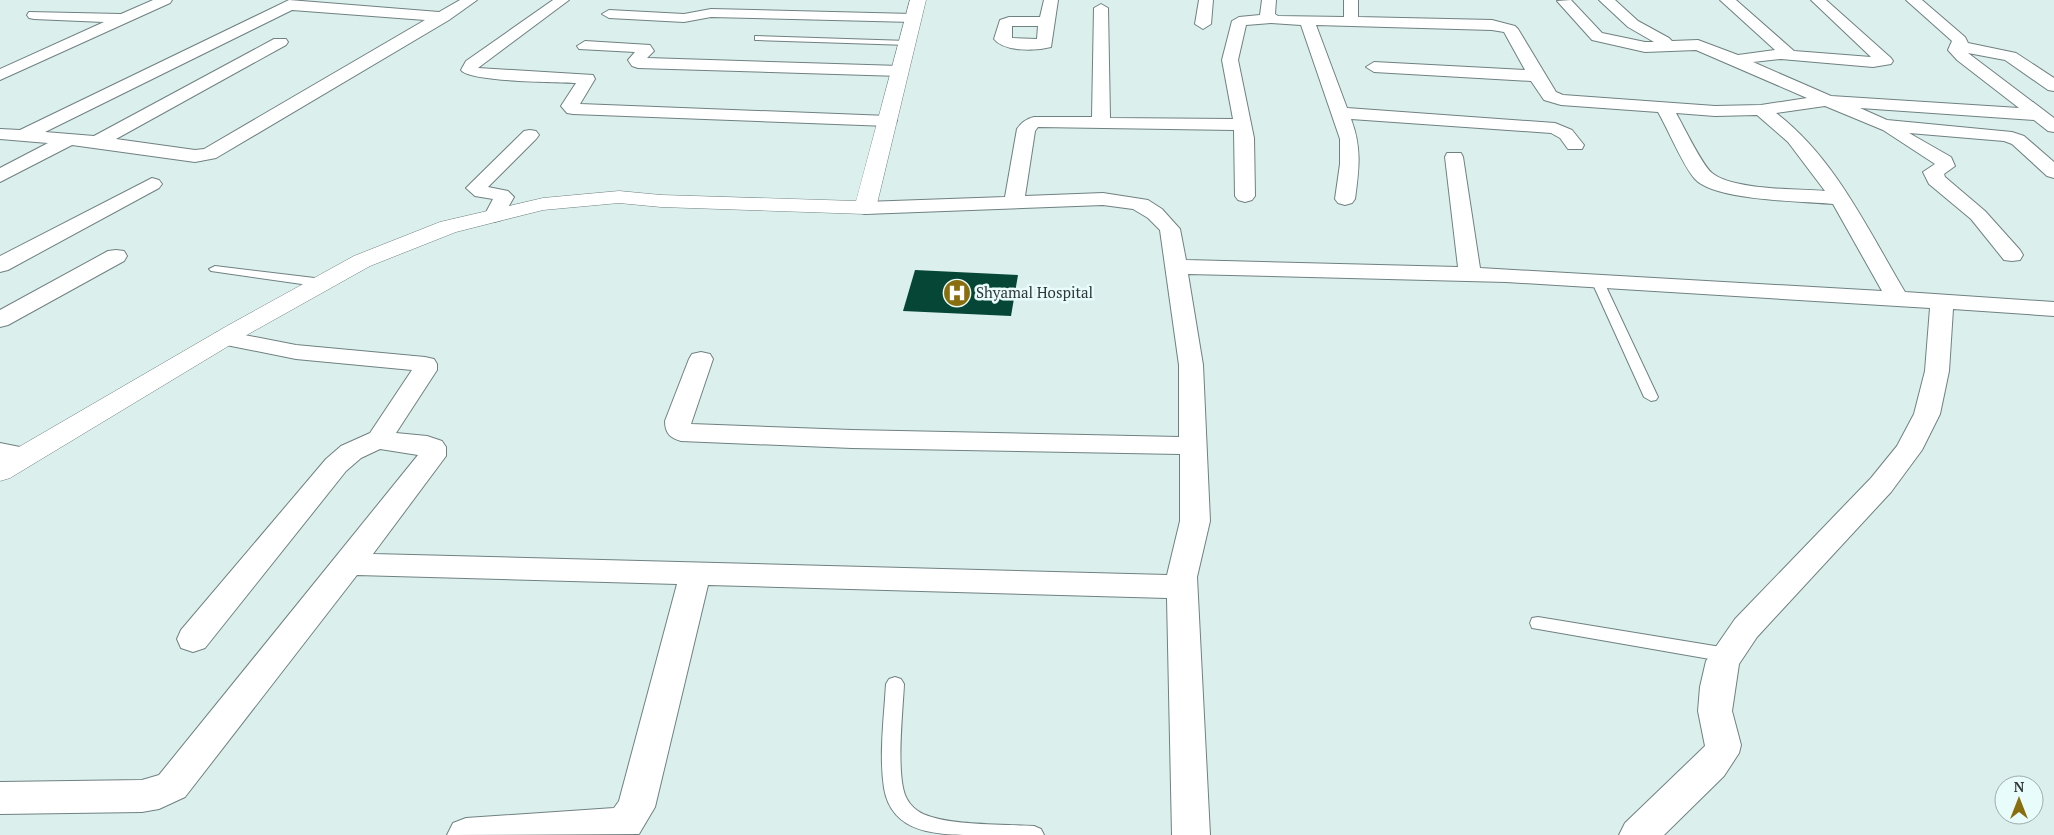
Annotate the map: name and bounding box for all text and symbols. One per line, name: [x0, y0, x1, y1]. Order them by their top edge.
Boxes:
hospital icon: Shyamal Hospital: [942, 278, 972, 308]
place label: Shyamal Hospital: [976, 282, 1093, 302]
north arrow: [1994, 775, 2044, 825]
text: N: [2014, 777, 2025, 796]

